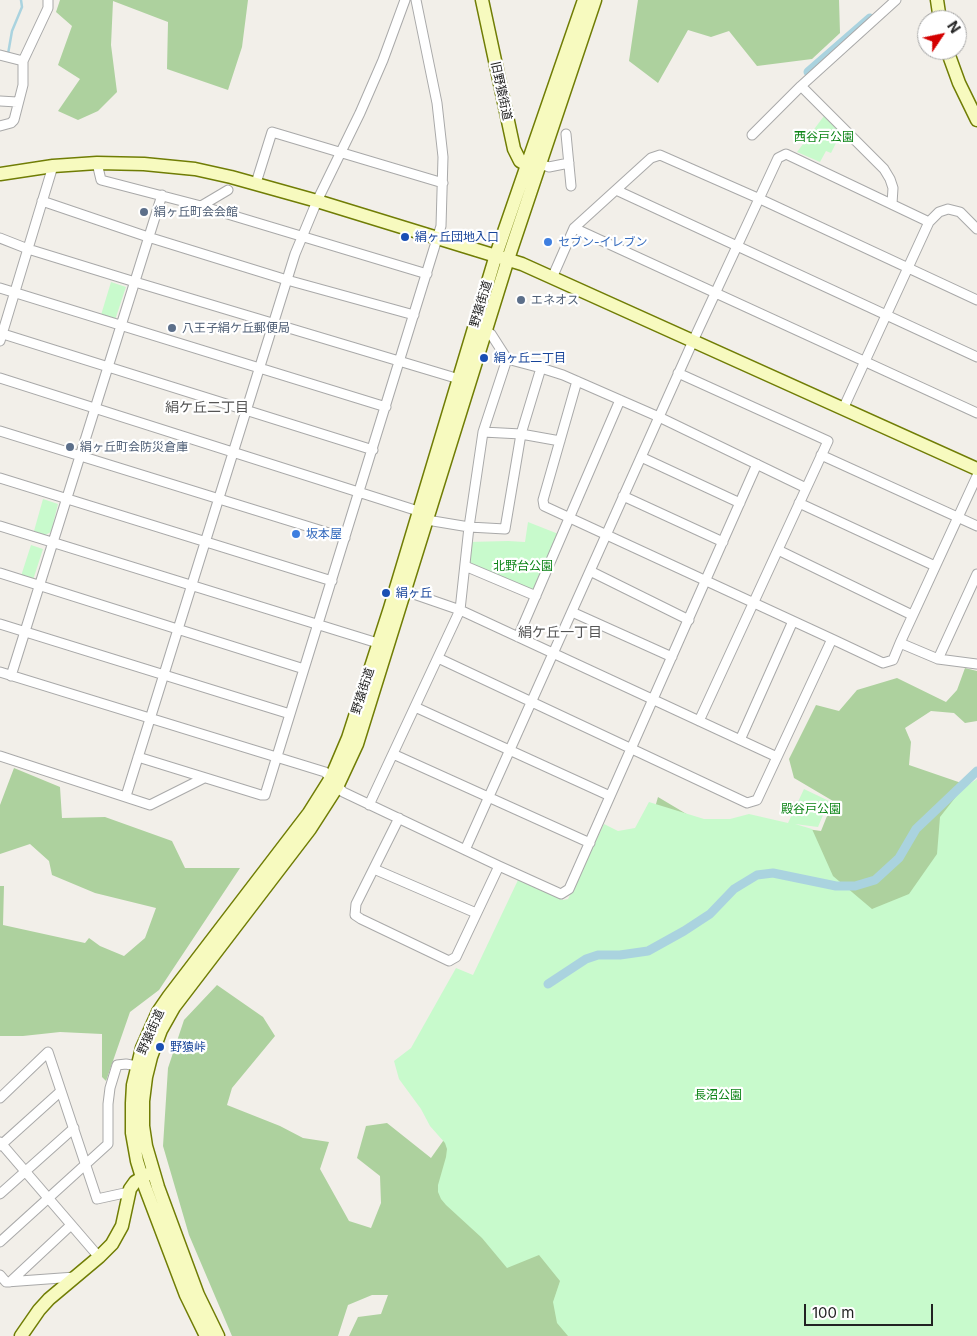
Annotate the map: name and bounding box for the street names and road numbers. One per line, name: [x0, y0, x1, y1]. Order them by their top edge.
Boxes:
street label: 旧野猿街道: [488, 60, 514, 122]
street label: 野猿街道: [467, 279, 495, 329]
street label: 野猿街道: [349, 666, 377, 716]
street label: 野猿街道: [135, 1007, 167, 1057]

